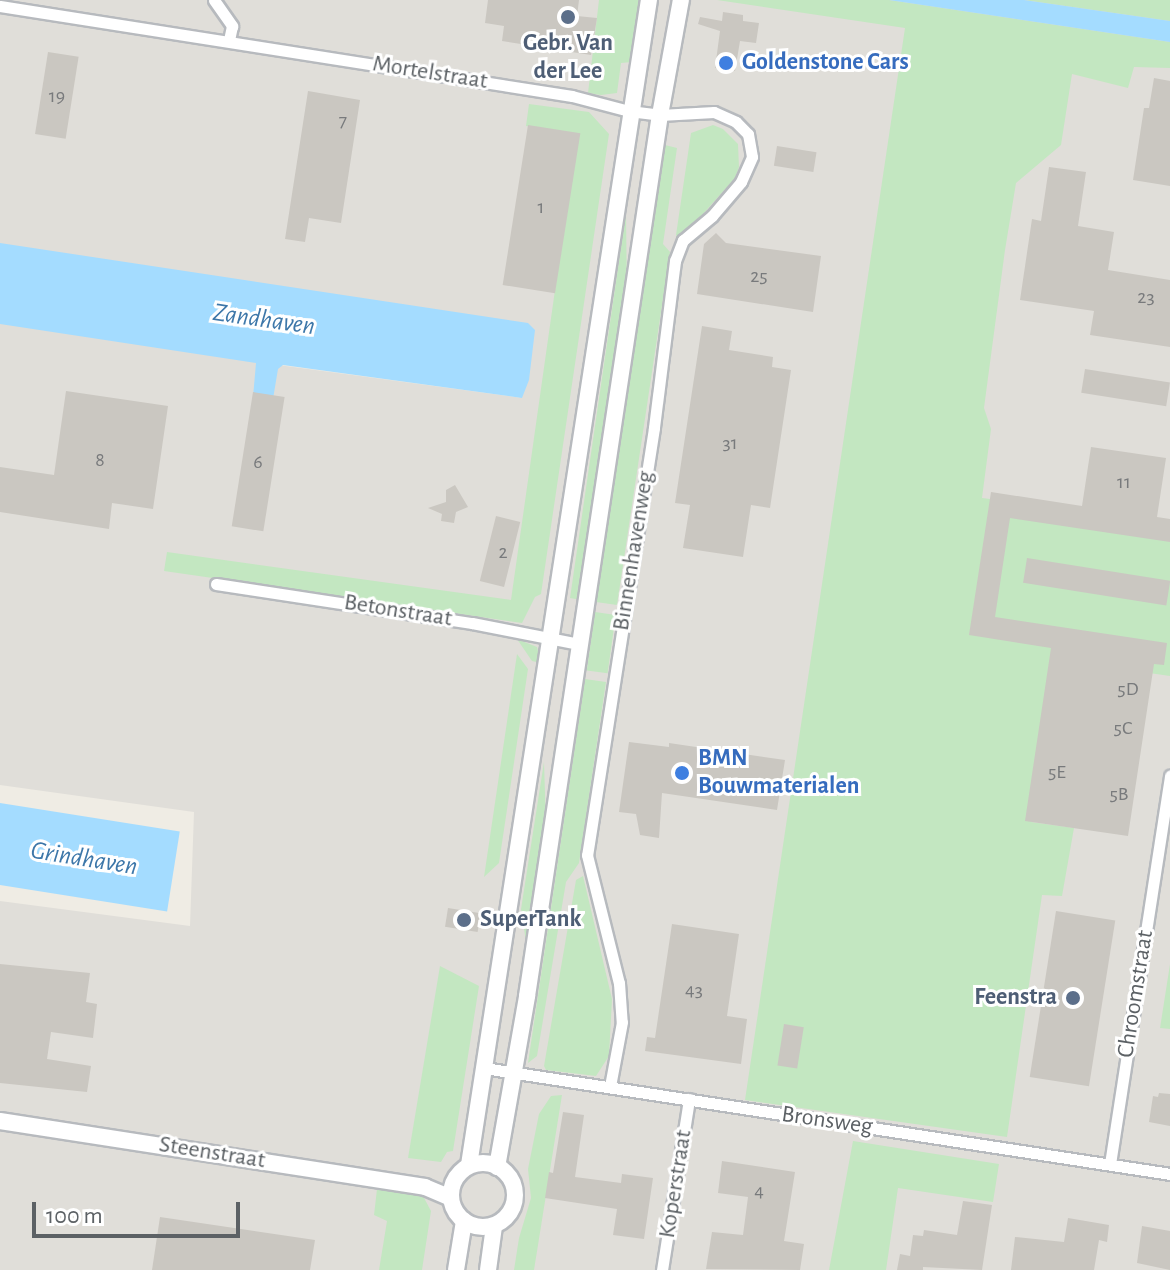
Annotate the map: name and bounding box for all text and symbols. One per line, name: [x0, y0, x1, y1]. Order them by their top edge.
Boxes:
marker: Gebr. Van der Lee: [559, 8, 577, 26]
place label: Gebr. Van der Lee: [523, 30, 613, 86]
place label: Goldenstone Cars: [742, 49, 909, 77]
street label: Mortelstraat: [370, 50, 490, 96]
marker: Goldenstone Cars: [717, 54, 735, 72]
house number: 19: [49, 84, 65, 108]
house number: 7: [339, 109, 347, 133]
house number: 1: [538, 195, 544, 219]
house number: 25: [750, 264, 768, 288]
house number: 23: [1137, 285, 1155, 309]
water label: Zandhaven: [211, 297, 317, 343]
house number: 31: [722, 431, 738, 455]
house number: 8: [95, 448, 105, 472]
house number: 6: [253, 450, 263, 474]
street label: Binnenhavenweg: [607, 469, 661, 633]
house number: 11: [1117, 470, 1131, 494]
house number: 2: [498, 540, 508, 564]
street label: Betonstraat: [342, 588, 454, 634]
house number: 5D: [1117, 677, 1139, 701]
house number: 5C: [1114, 716, 1132, 740]
place label: BMN Bouwmaterialen: [698, 745, 859, 801]
house number: 5E: [1048, 760, 1066, 784]
marker: BMN Bouwmaterialen: [673, 764, 691, 782]
house number: 5B: [1109, 782, 1129, 806]
water label: Grindhaven: [28, 835, 140, 883]
place label: SuperTank: [480, 906, 581, 934]
marker: SuperTank: [455, 911, 473, 929]
street label: Chroomstraat: [1112, 928, 1160, 1060]
house number: 43: [685, 978, 703, 1002]
place label: Feenstra: [974, 984, 1057, 1012]
marker: Feenstra: [1064, 989, 1082, 1007]
street label: Bronsweg: [780, 1100, 874, 1142]
street label: Koperstraat: [653, 1128, 699, 1240]
street label: Steenstraat: [157, 1130, 267, 1176]
house number: 4: [754, 1179, 764, 1203]
scale bar: [36, 1186, 244, 1236]
text: 100 m: [46, 1204, 103, 1228]

